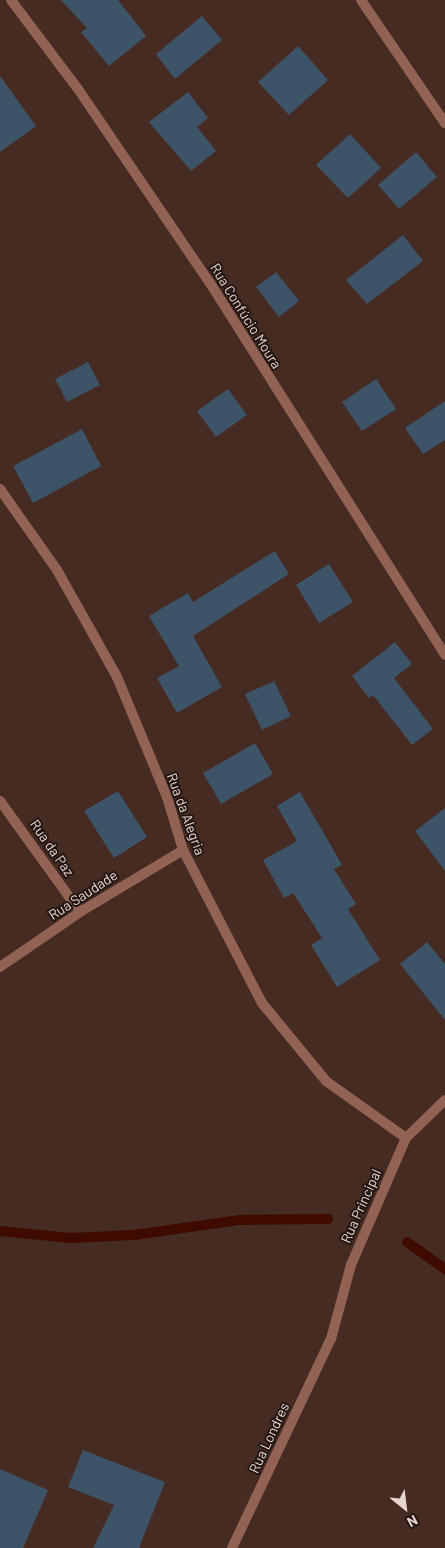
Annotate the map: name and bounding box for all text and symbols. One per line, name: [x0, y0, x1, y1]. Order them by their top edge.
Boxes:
street label: Rua Confúcio Moura: [207, 260, 285, 372]
street label: Rua da Alegria: [163, 771, 209, 857]
street label: Rua da Paz: [26, 816, 78, 880]
street label: Rua Saudade: [45, 867, 121, 923]
street label: Rua Principal: [337, 1166, 385, 1246]
street label: Rua Londres: [245, 1400, 293, 1476]
north arrow: [380, 1483, 430, 1533]
text: N: [404, 1512, 421, 1531]

